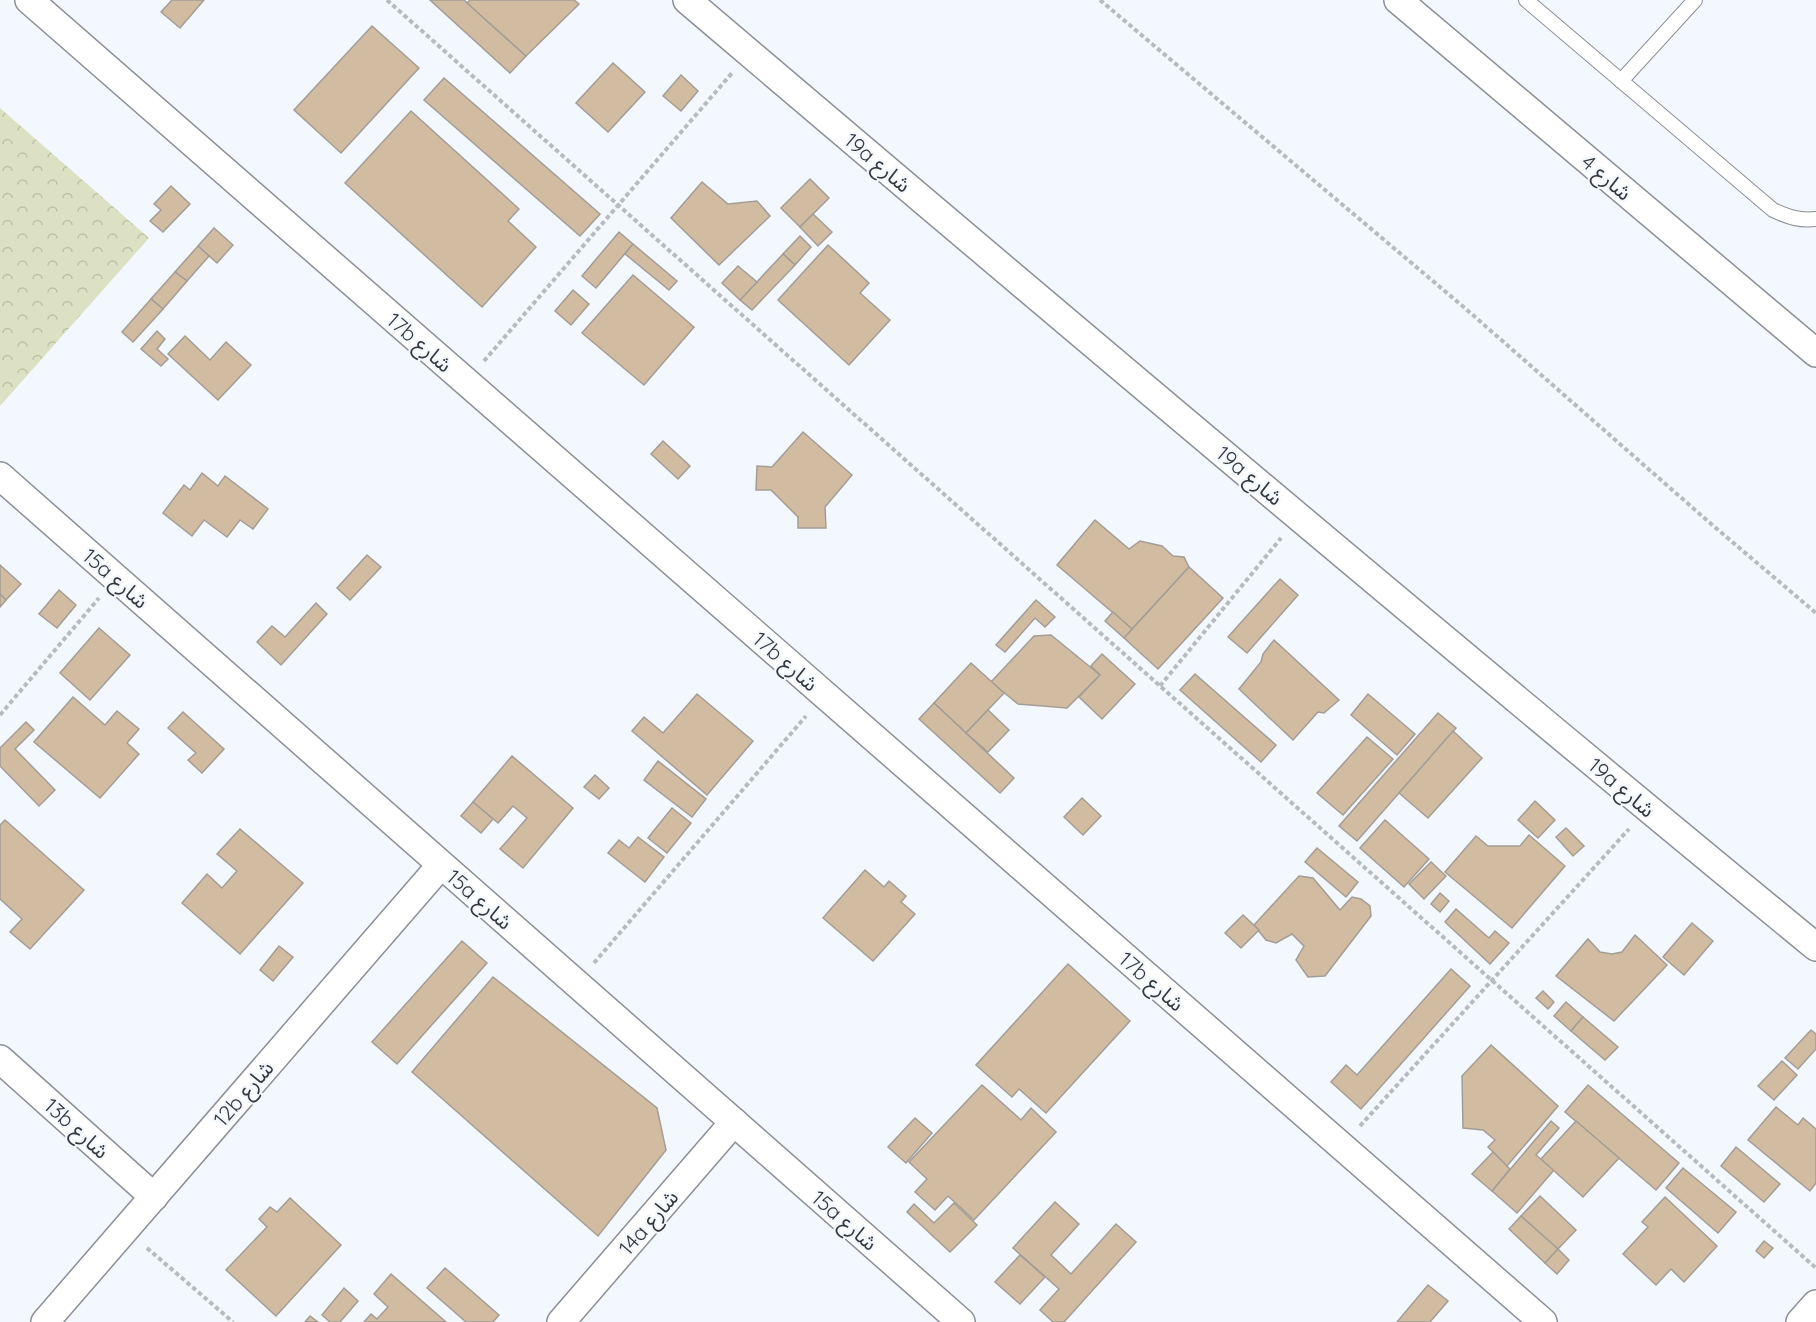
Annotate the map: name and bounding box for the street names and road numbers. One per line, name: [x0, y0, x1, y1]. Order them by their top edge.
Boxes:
street label: 19a شارع: [837, 127, 917, 200]
street label: شارع 4: [1575, 148, 1637, 208]
street label: 17b شارع: [380, 307, 458, 380]
street label: 19a شارع: [1209, 440, 1289, 513]
street label: 15a شارع: [76, 542, 154, 616]
street label: 17b شارع: [746, 626, 824, 699]
street label: 19a شارع: [1581, 752, 1661, 825]
street label: 15a شارع: [440, 863, 518, 937]
street label: 17b شارع: [1112, 946, 1190, 1019]
street label: 12b شارع: [207, 1055, 281, 1133]
street label: 13b شارع: [37, 1092, 115, 1166]
street label: 14a شارع: [613, 1184, 686, 1262]
street label: 15a شارع: [805, 1184, 883, 1258]

